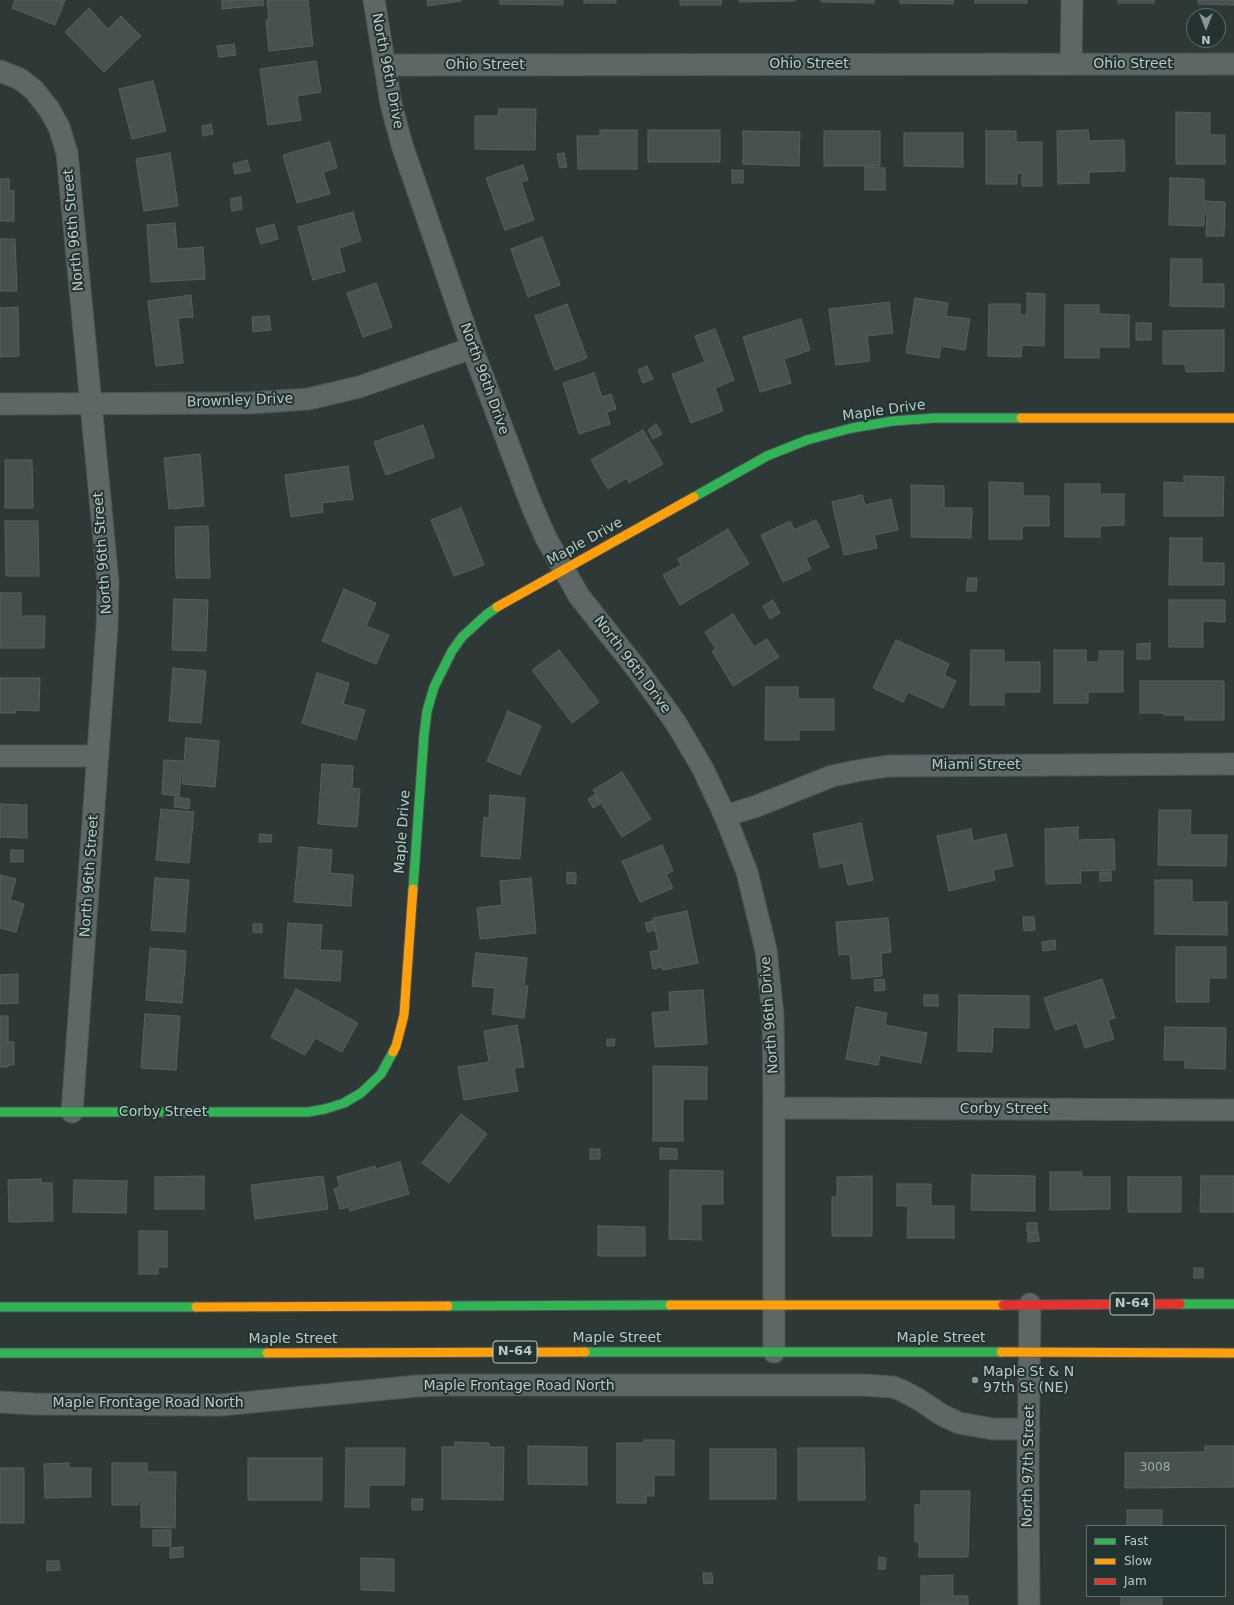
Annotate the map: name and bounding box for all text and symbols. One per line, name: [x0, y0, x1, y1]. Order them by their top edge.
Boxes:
north arrow: [1186, 8, 1226, 48]
street label: North 96th Drive: [368, 12, 406, 130]
text: N: [1201, 33, 1211, 46]
street label: Ohio Street: [769, 56, 849, 72]
street label: Ohio Street: [1093, 56, 1173, 72]
street label: Ohio Street: [445, 57, 525, 73]
street label: North 96th Street: [60, 168, 88, 292]
street label: North 96th Drive: [456, 321, 512, 437]
street label: Brownley Drive: [186, 391, 294, 411]
street label: Maple Drive: [841, 397, 927, 425]
street label: North 96th Street: [90, 491, 116, 615]
street label: Maple Drive: [544, 514, 626, 570]
street label: North 96th Drive: [590, 613, 674, 717]
street label: Miami Street: [931, 757, 1021, 773]
street label: Maple Drive: [392, 790, 414, 874]
street label: North 96th Street: [77, 814, 103, 938]
street label: North 96th Drive: [758, 956, 782, 1074]
street label: Corby Street: [960, 1101, 1048, 1117]
street label: Corby Street: [119, 1104, 207, 1120]
road number: N-64: [1110, 1293, 1154, 1315]
street label: Maple Street: [572, 1330, 662, 1346]
street label: Maple Street: [896, 1330, 986, 1346]
street label: Maple Street: [248, 1331, 338, 1347]
road number: N-64: [493, 1341, 537, 1363]
place label: Maple St & N 97th St (NE): [983, 1364, 1074, 1396]
marker: Maple St & N 97th St (NE): [970, 1375, 980, 1385]
street label: Maple Frontage Road North: [423, 1378, 615, 1394]
street label: Maple Frontage Road North: [52, 1395, 244, 1411]
street label: North 97th Street: [1020, 1404, 1038, 1528]
house number: 3008: [1140, 1461, 1170, 1475]
legend: [1086, 1525, 1226, 1597]
text: Fast: [1124, 1534, 1148, 1548]
text: Slow: [1124, 1554, 1152, 1568]
text: Jam: [1124, 1574, 1147, 1588]

